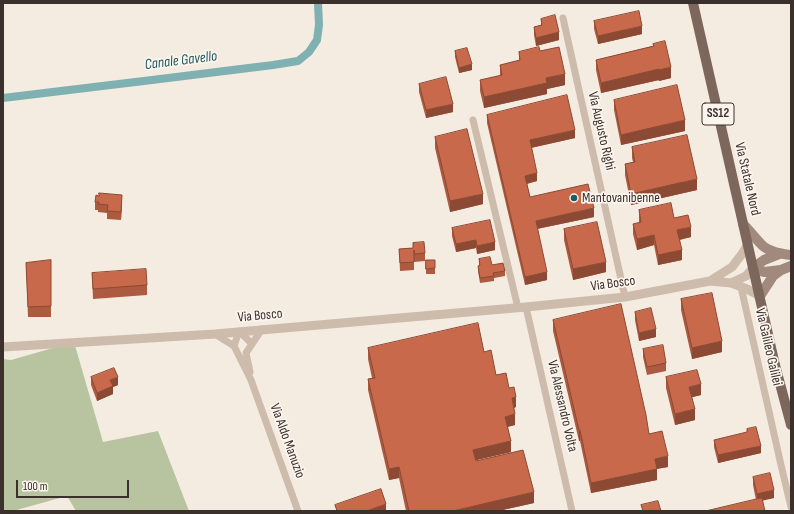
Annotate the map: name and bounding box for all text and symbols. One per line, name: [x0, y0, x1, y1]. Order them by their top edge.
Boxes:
water label: Canale Gavello: [144, 48, 218, 74]
street label: Via Augusto Righi: [584, 90, 618, 172]
road number: SS12: [702, 103, 734, 125]
street label: Via Statale Nord: [730, 141, 764, 217]
place label: Mantovanibenne: [582, 190, 660, 206]
marker: Mantovanibenne: [569, 193, 579, 203]
street label: Via Bosco: [590, 273, 636, 295]
street label: Via Bosco: [237, 306, 283, 326]
street label: Via Galileo Galilei: [751, 307, 785, 387]
street label: Via Alessandro Volta: [543, 358, 581, 454]
street label: Via Aldo Manuzio: [266, 401, 308, 481]
scale bar: [18, 472, 131, 498]
text: 100 m: [23, 479, 48, 494]

